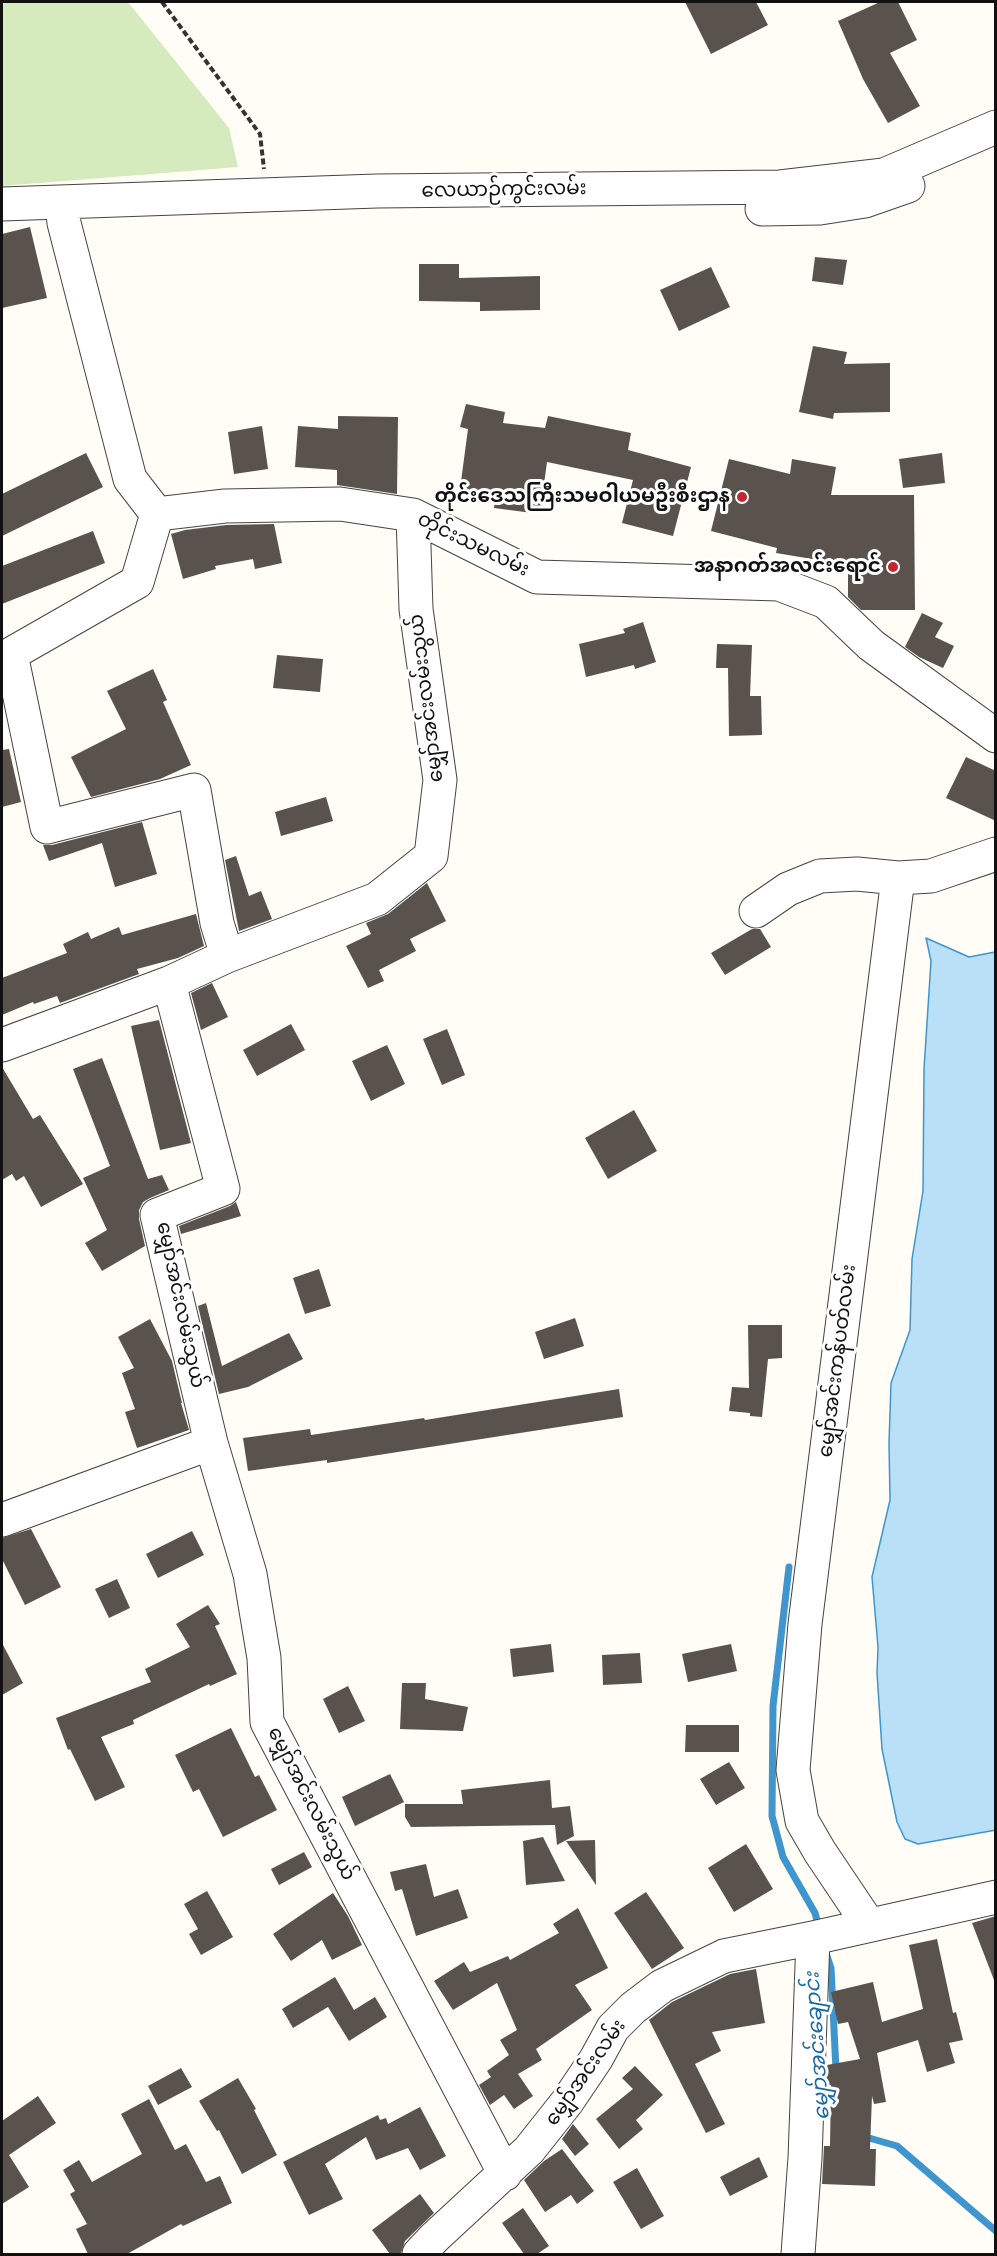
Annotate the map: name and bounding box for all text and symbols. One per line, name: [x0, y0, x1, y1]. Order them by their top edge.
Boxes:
street label: လေယာဉ်ကွင်းလမ်း: [421, 177, 587, 203]
place label: တိုင်းဒေသကြီးသမဝါယမဦးစီးဌာန: [434, 485, 730, 509]
marker: တိုင်းဒေသကြီးသမဝါယမဦးစီးဌာန: [735, 490, 749, 504]
street label: တိုင်းသမလမ်း: [413, 508, 533, 582]
place label: အနာဂတ်အလင်းရောင်: [694, 555, 881, 579]
marker: အနာဂတ်အလင်းရောင်: [886, 560, 900, 574]
street label: မျှော်အင်းလမ်းသွယ်: [405, 612, 449, 784]
street label: မျှော်အင်းလမ်းသွယ်: [151, 1220, 209, 1390]
street label: မျှော်အင်းကန်ပတ်လမ်း: [814, 1263, 862, 1459]
street label: မျှော်အင်းလမ်းသွယ်: [262, 1723, 360, 1885]
water label: မျှော်အင်းချောင်း: [800, 1971, 836, 2121]
street label: မျှော်အင်းလမ်း: [541, 2015, 631, 2131]

